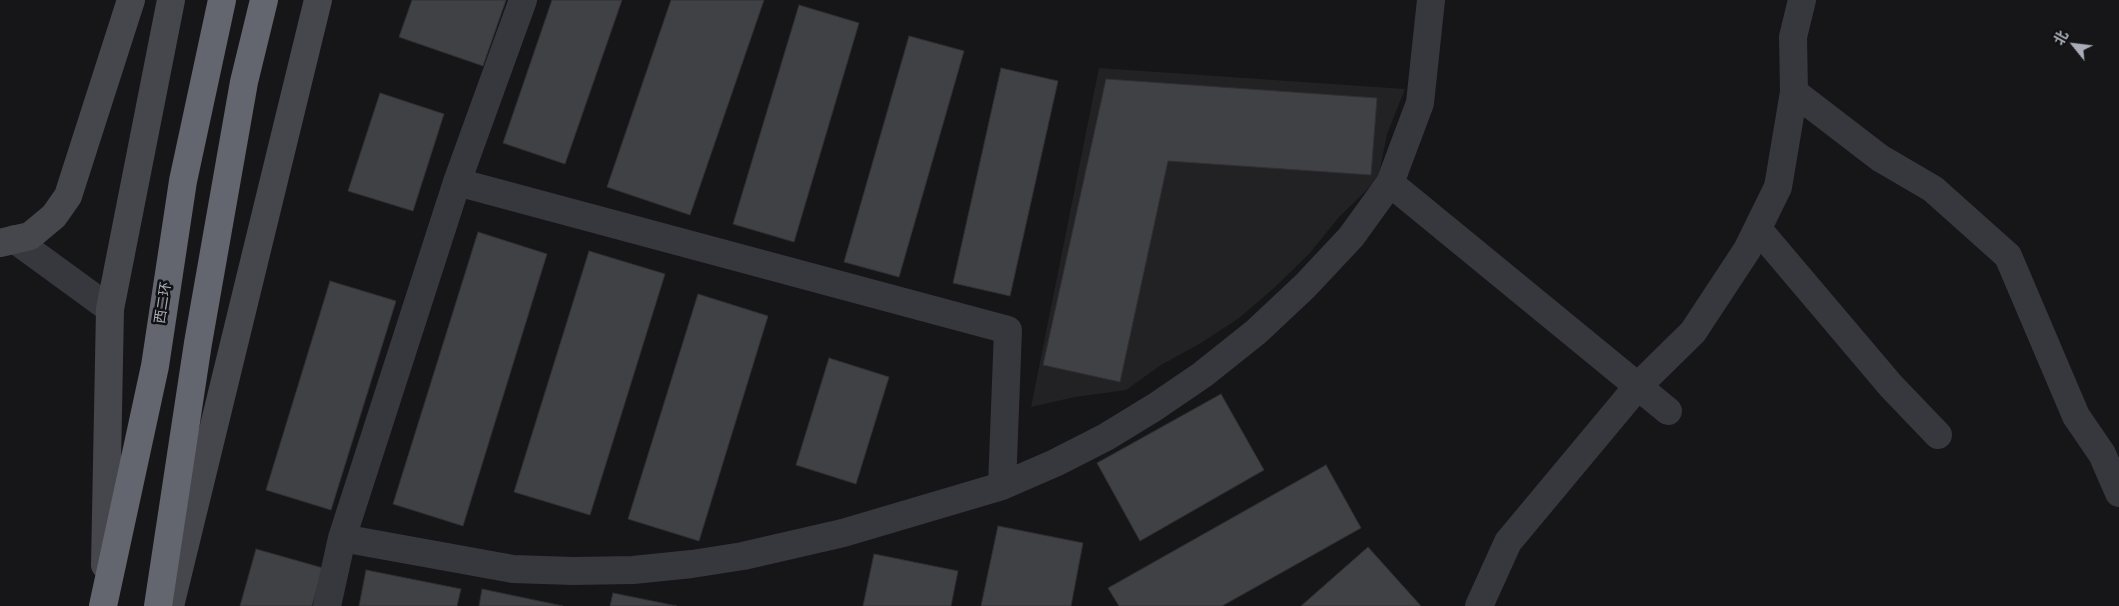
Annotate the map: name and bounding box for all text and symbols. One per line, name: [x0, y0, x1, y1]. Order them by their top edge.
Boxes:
north arrow: [2049, 20, 2099, 70]
text: 北: [2048, 26, 2073, 49]
street label: 西二环: [152, 281, 176, 325]

